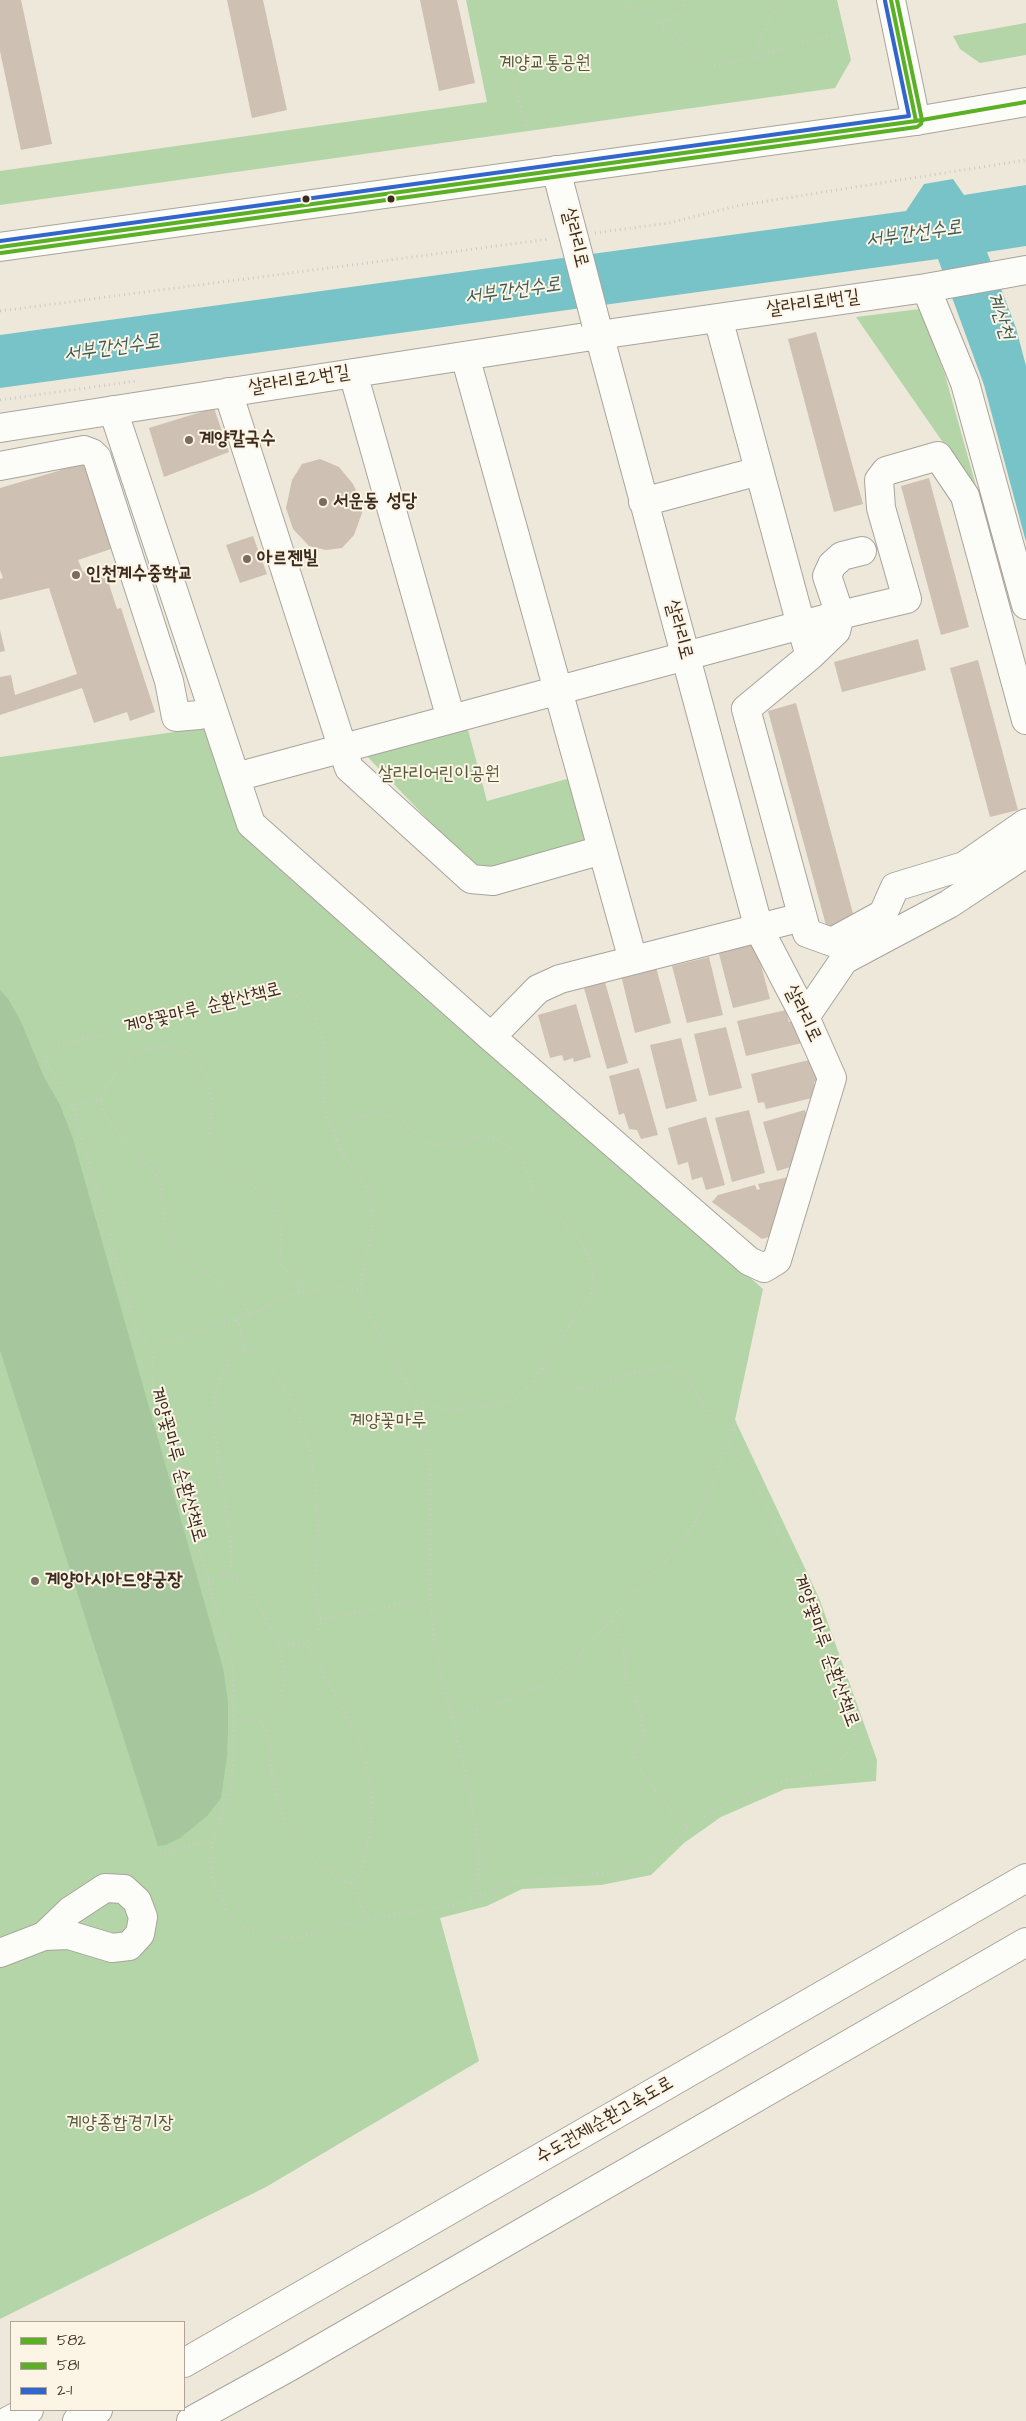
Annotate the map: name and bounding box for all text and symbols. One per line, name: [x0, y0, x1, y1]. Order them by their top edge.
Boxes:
park label: 계양교통공원: [499, 53, 591, 75]
unlabelled marker: [301, 194, 311, 204]
unlabelled marker: [386, 194, 396, 204]
street label: 살라리로: [556, 206, 592, 270]
water label: 서부간선수로: [865, 216, 963, 254]
water label: 서부간선수로: [464, 273, 562, 311]
street label: 살라리로1번길: [765, 286, 861, 322]
water label: 계산천: [980, 289, 1018, 343]
water label: 서부간선수로: [63, 330, 161, 368]
street label: 살라리로2번길: [247, 362, 351, 400]
place label: 계양칼국수: [199, 429, 275, 451]
marker: 계양칼국수: [183, 434, 195, 446]
place label: 서운동 성당: [333, 491, 417, 513]
marker: 서운동 성당: [317, 496, 329, 508]
place label: 아르젠빌: [257, 548, 318, 570]
marker: 아르젠빌: [241, 553, 253, 565]
place label: 인천계수중학교: [86, 564, 193, 586]
marker: 인천계수중학교: [70, 569, 82, 581]
street label: 살라리로: [659, 598, 697, 662]
park label: 살라리어린이공원: [378, 764, 500, 786]
street label: 계양꽃마루 순환산책로: [122, 979, 284, 1039]
street label: 살라리로: [778, 982, 826, 1046]
street label: 계양꽃마루 순환산책로: [144, 1385, 210, 1545]
park label: 계양꽃마루: [350, 1411, 426, 1433]
place label: 계양아시아드양궁장: [45, 1570, 183, 1592]
street label: 계양꽃마루 순환산책로: [787, 1572, 863, 1730]
marker: 계양아시아드양궁장: [29, 1575, 41, 1587]
street label: 수도권제1순환고속도로: [532, 2072, 678, 2170]
park label: 계양종합경기장: [66, 2113, 174, 2135]
legend: [10, 2321, 185, 2411]
text: 582: [57, 2330, 86, 2351]
text: 581: [57, 2355, 79, 2376]
text: 2-1: [57, 2380, 72, 2401]

